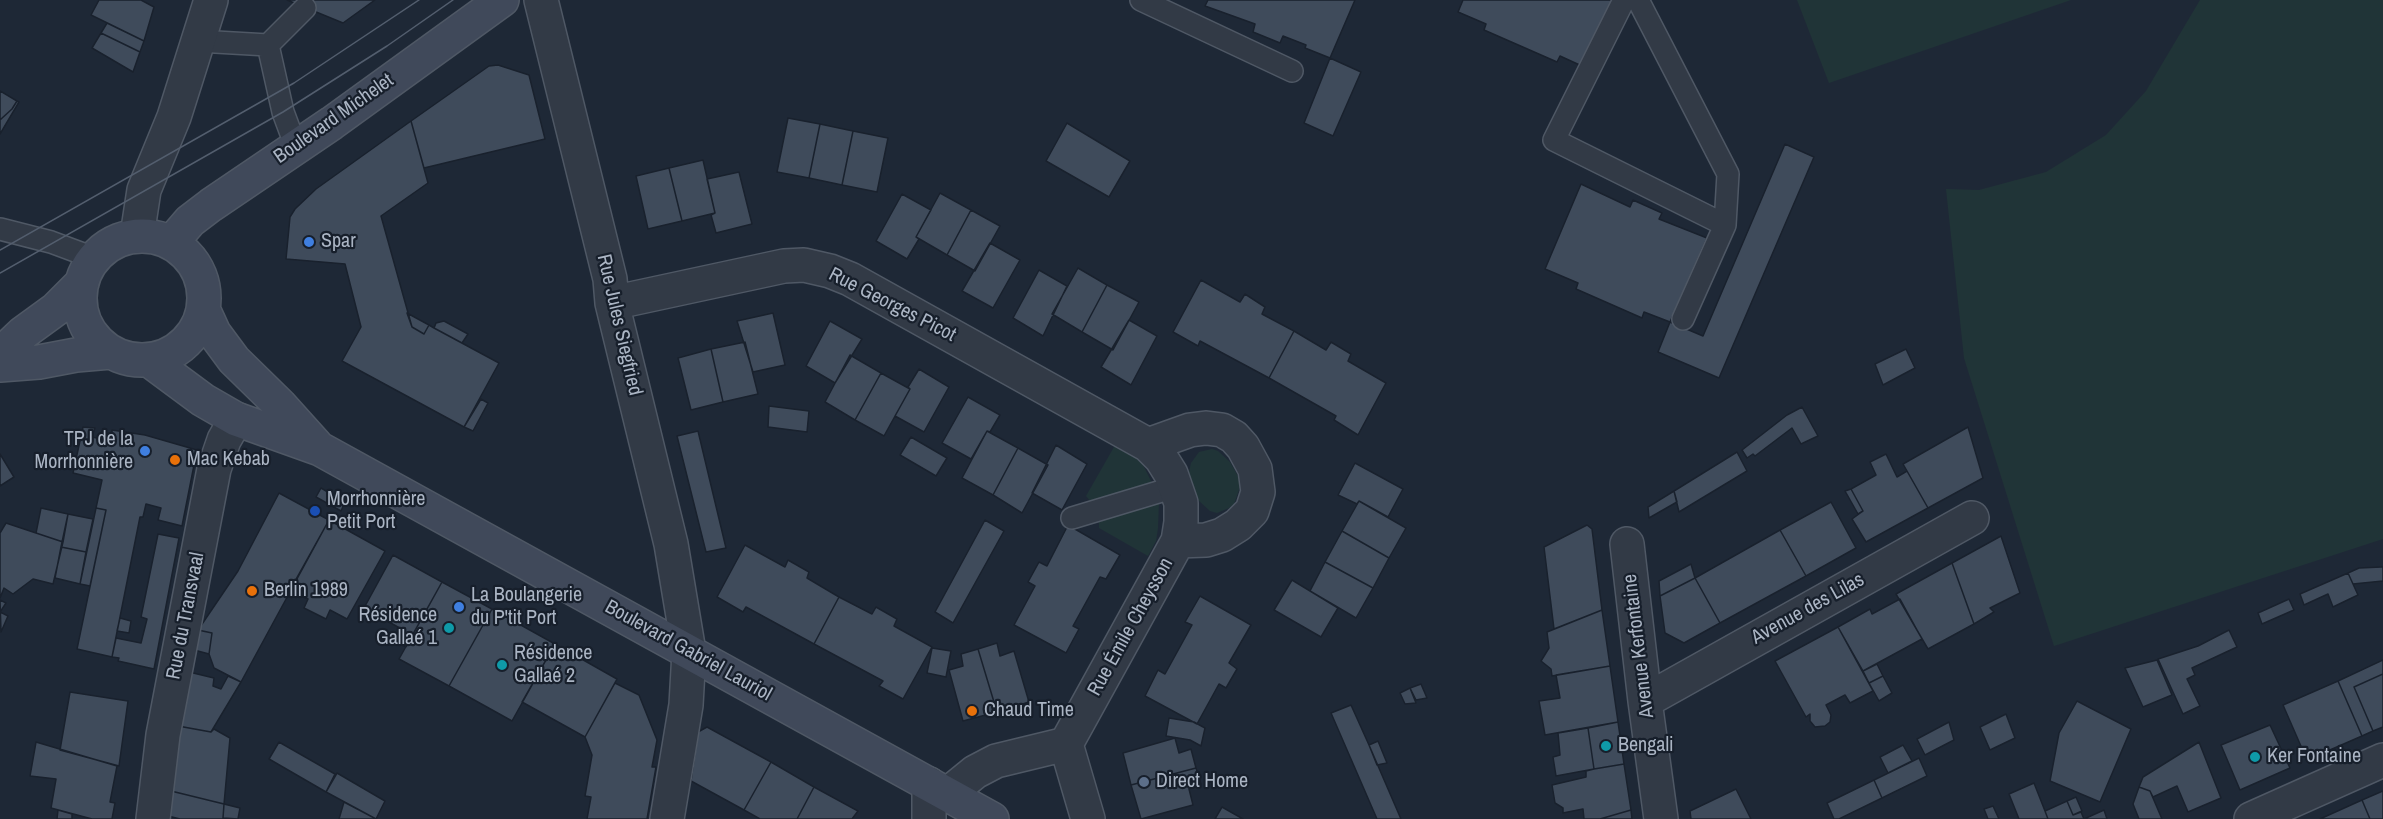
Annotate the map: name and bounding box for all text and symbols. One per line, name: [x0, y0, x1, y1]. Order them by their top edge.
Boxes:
street label: Boulevard Michelet: [270, 69, 398, 169]
place label: Spar: [321, 230, 356, 254]
marker: Spar: [302, 235, 316, 249]
street label: Rue Jules Siegfried: [591, 252, 647, 398]
street label: Rue Georges Picot: [824, 263, 960, 347]
place label: TPJ de la Morrhonnière: [35, 428, 133, 475]
marker: TPJ de la Morrhonnière: [138, 444, 152, 458]
place label: Mac Kebab: [187, 448, 270, 472]
marker: Mac Kebab: [168, 453, 182, 467]
place label: Morrhonnière Petit Port: [327, 488, 425, 535]
marker: Morrhonnière Petit Port: [308, 504, 322, 518]
street label: Rue du Transvaal: [162, 550, 210, 682]
street label: Rue Émile Cheysson: [1083, 554, 1179, 700]
street label: Avenue des Lilas: [1747, 568, 1869, 650]
street label: Avenue Kerfontaine: [1618, 573, 1660, 719]
place label: Berlin 1989: [264, 579, 348, 603]
marker: Berlin 1989: [245, 584, 259, 598]
place label: La Boulangerie du P'tit Port: [471, 584, 582, 631]
street label: Boulevard Gabriel Lauriol: [600, 595, 776, 707]
marker: La Boulangerie du P'tit Port: [452, 600, 466, 614]
place label: Résidence Gallaé 1: [359, 604, 437, 651]
marker: Résidence Gallaé 1: [442, 621, 456, 635]
place label: Résidence Gallaé 2: [514, 642, 592, 689]
marker: Résidence Gallaé 2: [495, 658, 509, 672]
place label: Chaud Time: [984, 699, 1074, 723]
marker: Chaud Time: [965, 704, 979, 718]
place label: Bengali: [1618, 734, 1674, 758]
marker: Bengali: [1599, 739, 1613, 753]
place label: Ker Fontaine: [2267, 745, 2361, 769]
marker: Ker Fontaine: [2248, 750, 2262, 764]
place label: Direct Home: [1156, 770, 1248, 794]
marker: Direct Home: [1137, 775, 1151, 789]

